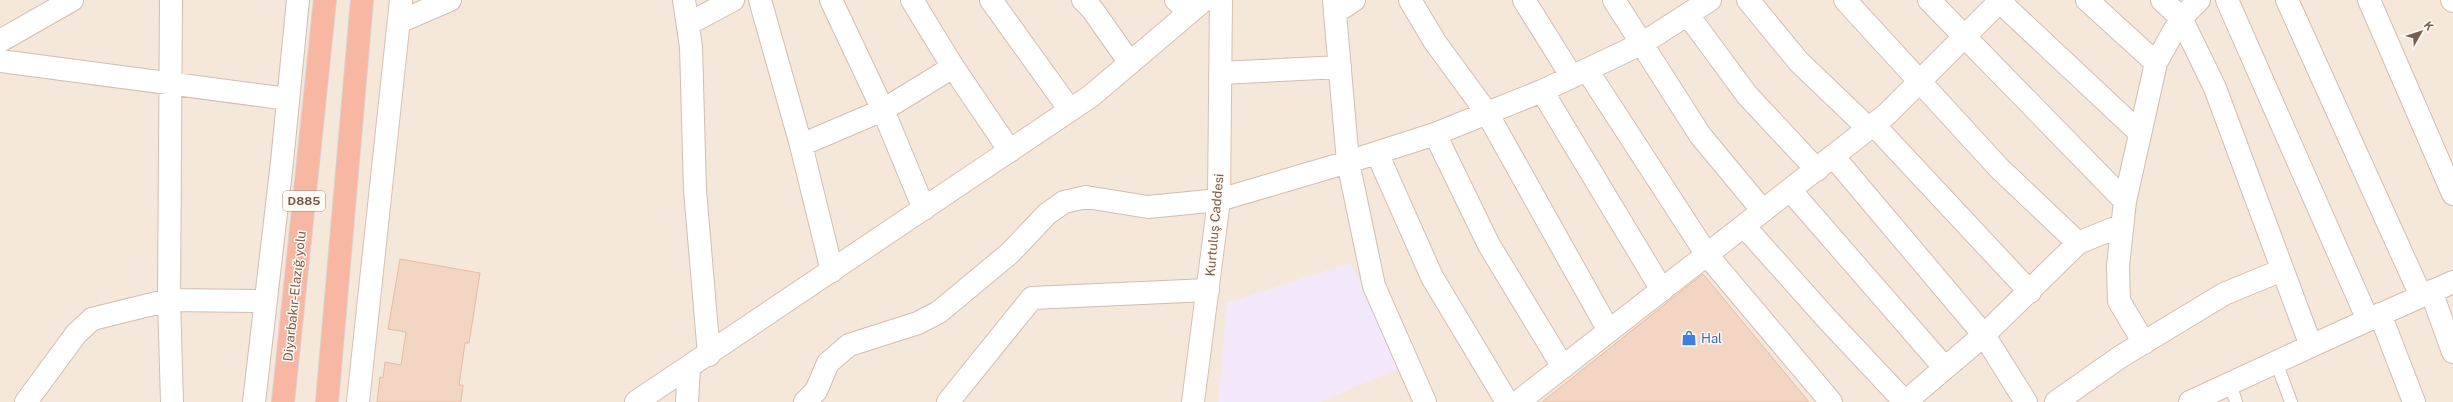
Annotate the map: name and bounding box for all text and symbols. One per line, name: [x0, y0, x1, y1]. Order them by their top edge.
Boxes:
north arrow: [2401, 12, 2441, 52]
text: K: [2422, 19, 2436, 33]
street label: Kurtuluş Caddesi: [1203, 173, 1226, 277]
road number: D885: [283, 191, 325, 211]
street label: Diyarbakır-Elazığ yolu: [280, 230, 309, 362]
shop icon: Hal: [1680, 329, 1698, 347]
place label: Hal: [1701, 331, 1722, 346]

